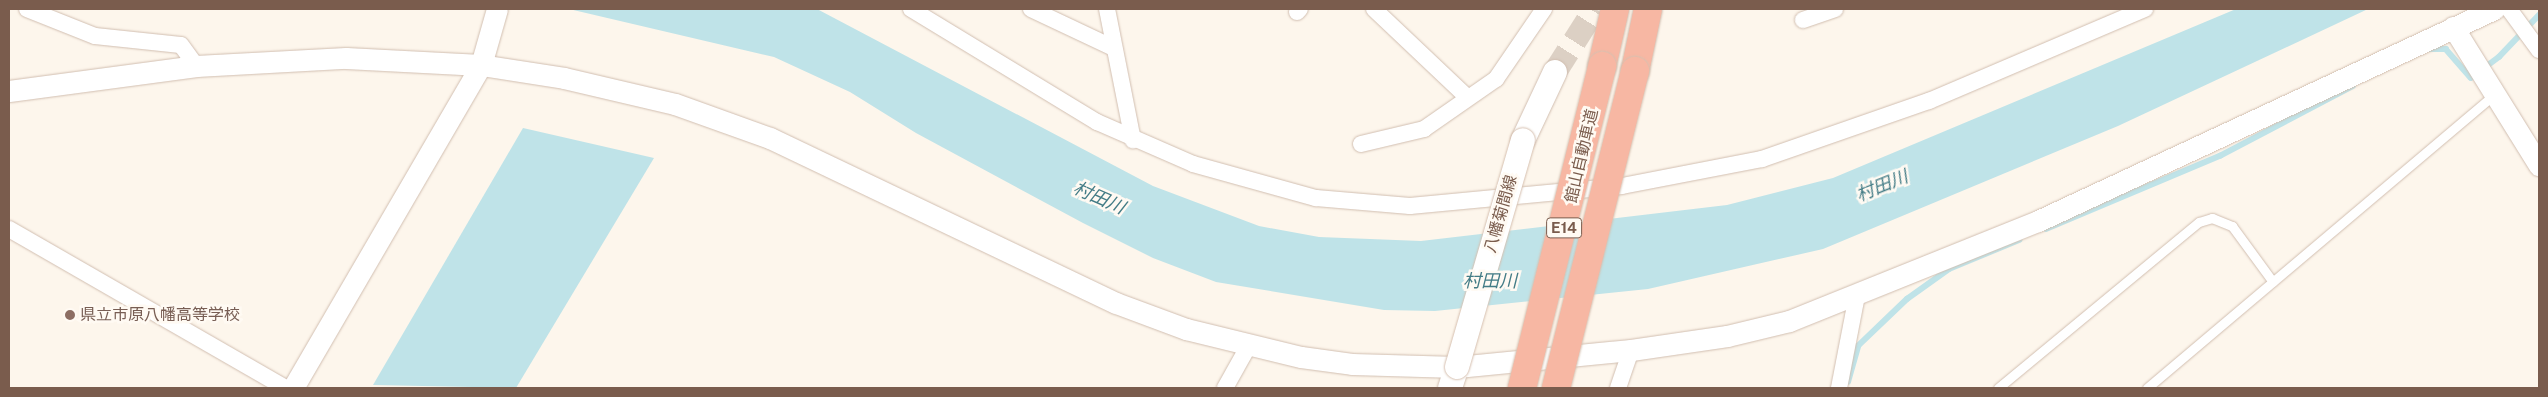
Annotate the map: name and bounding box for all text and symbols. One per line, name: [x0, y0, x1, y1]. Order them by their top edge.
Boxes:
street label: 館山自動車道: [1562, 107, 1602, 205]
water label: 村田川: [1853, 166, 1911, 206]
street label: 八幡菊間線: [1481, 173, 1521, 255]
water label: 村田川: [1070, 177, 1128, 219]
road number: E14: [1545, 216, 1583, 240]
water label: 村田川: [1463, 270, 1517, 292]
place label: 県立市原八幡高等学校: [80, 305, 240, 325]
marker: 県立市原八幡高等学校: [64, 309, 76, 321]

